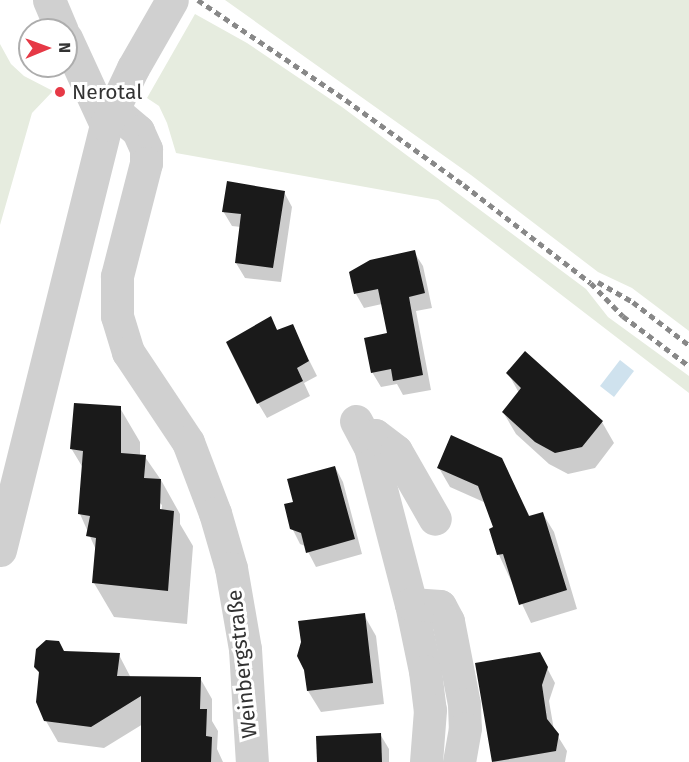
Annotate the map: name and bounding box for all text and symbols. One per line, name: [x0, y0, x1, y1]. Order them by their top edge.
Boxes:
north arrow: [18, 18, 78, 78]
text: N: [55, 42, 74, 53]
place label: Nerotal: [72, 79, 142, 105]
marker: Nerotal: [53, 85, 67, 99]
street label: Weinbergstraße: [222, 588, 262, 740]

